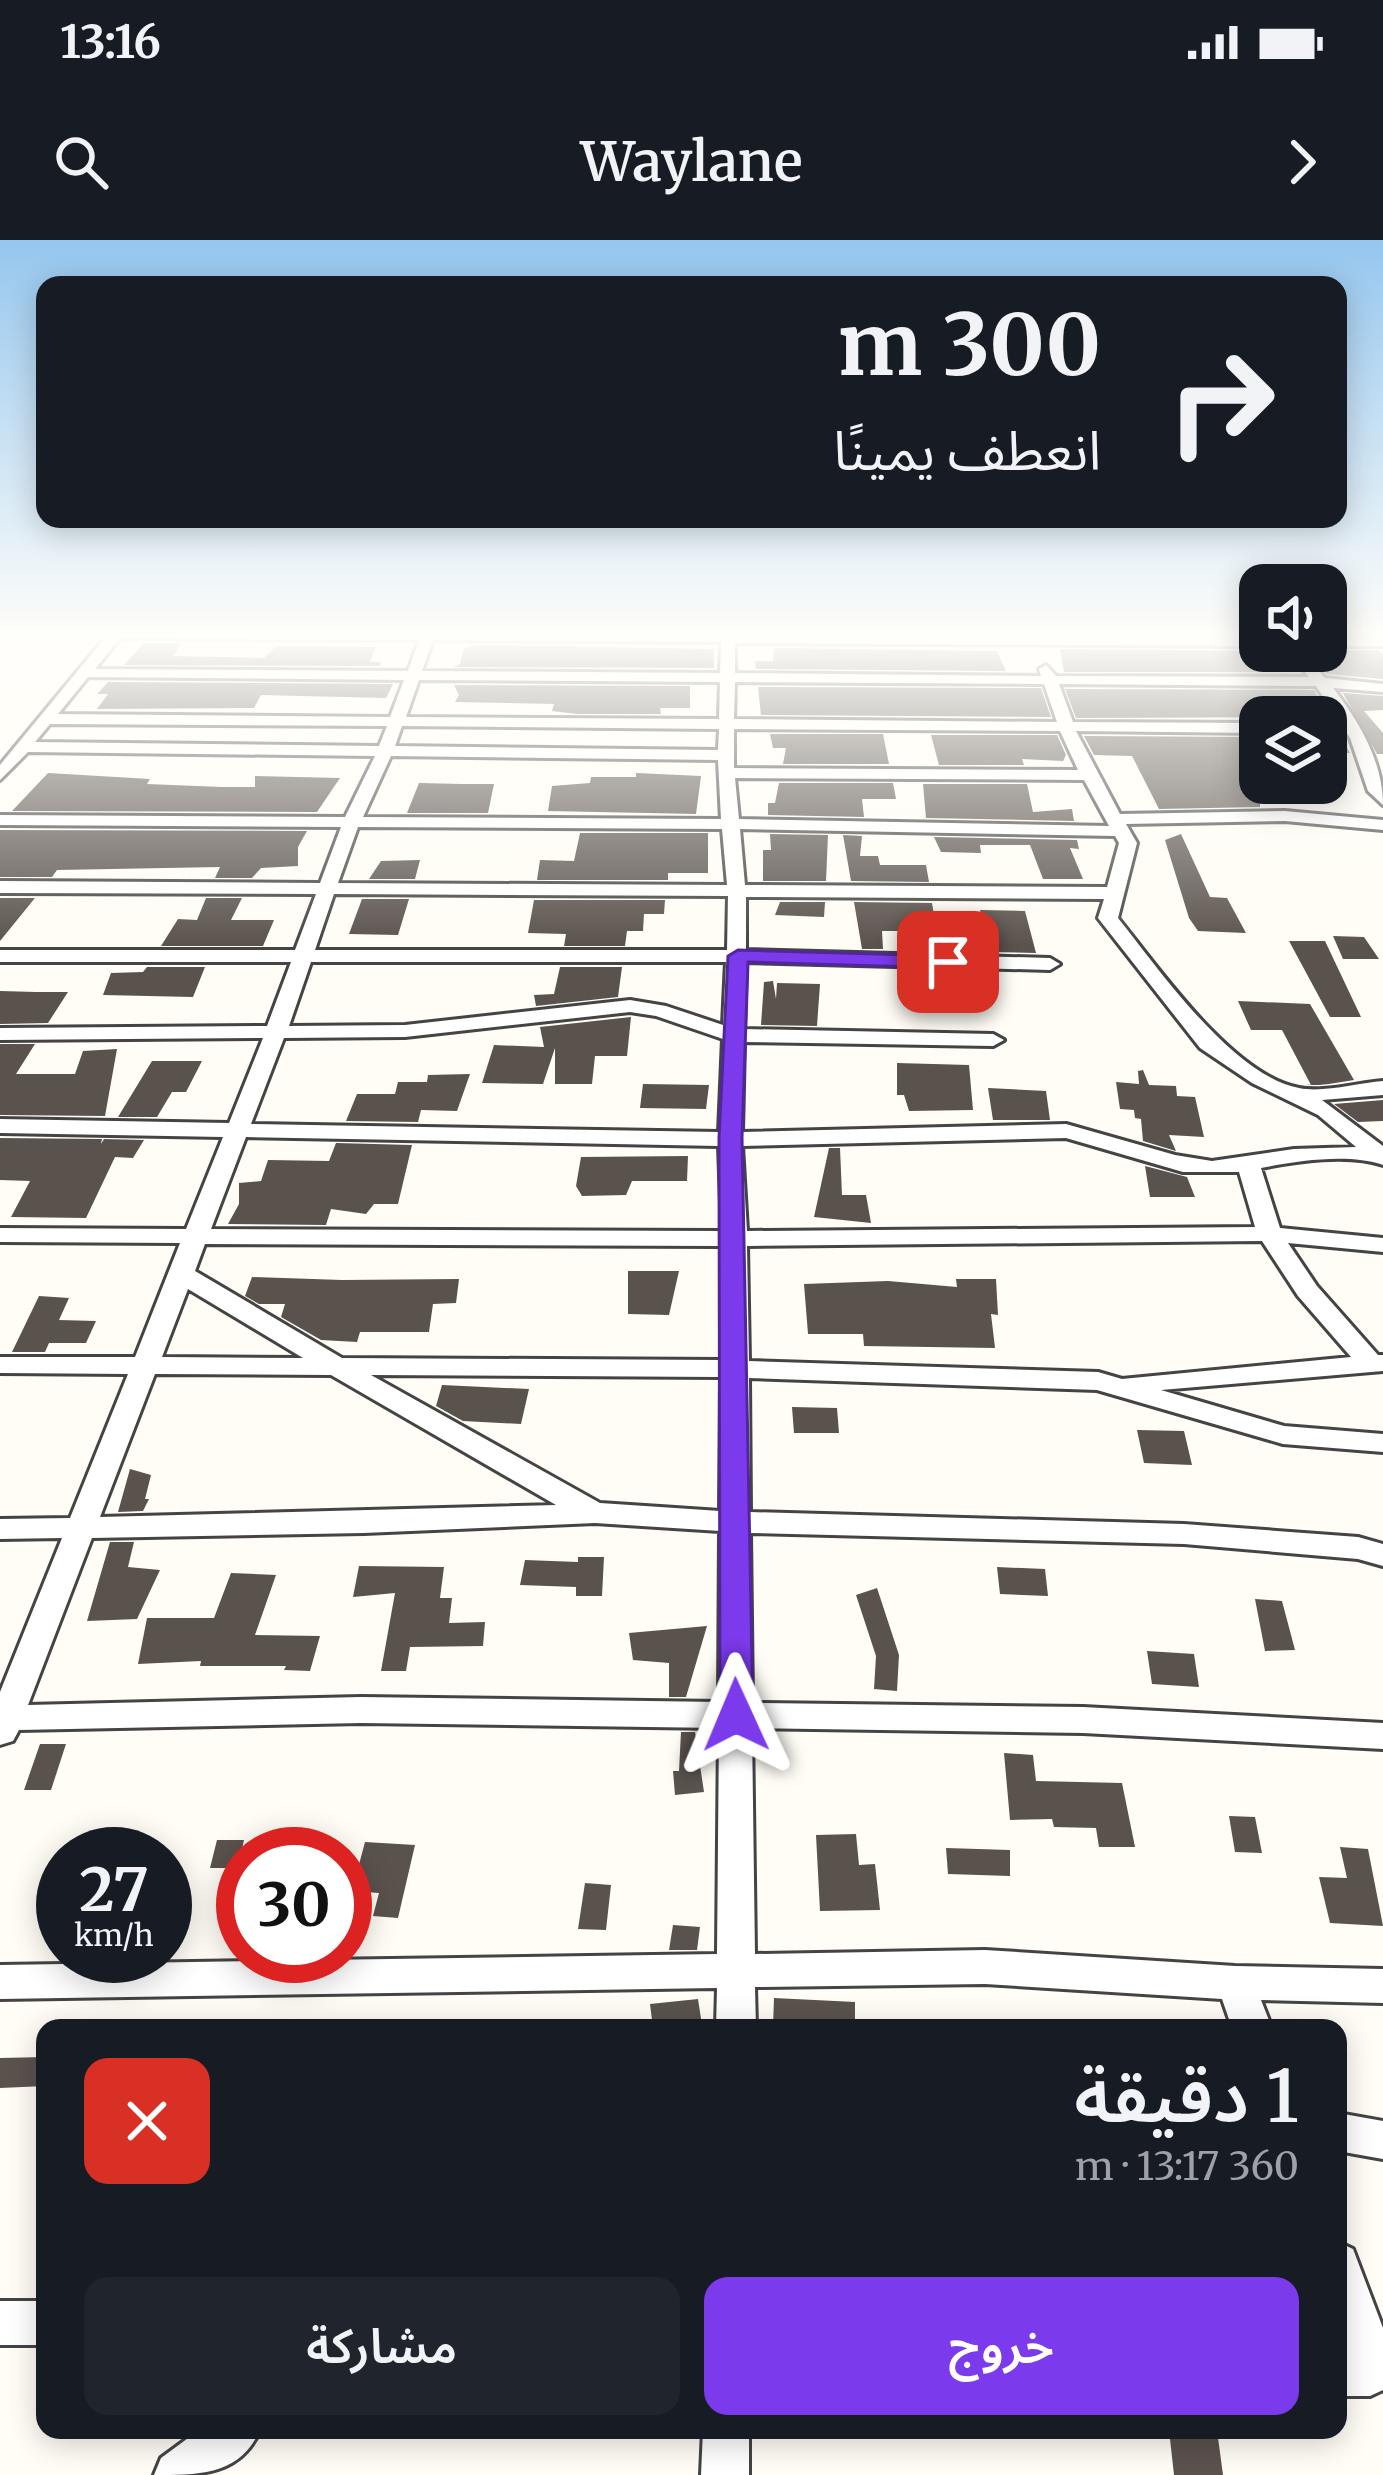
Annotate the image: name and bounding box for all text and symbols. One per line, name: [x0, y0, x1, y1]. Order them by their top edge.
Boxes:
text: 13:16: [60, 14, 161, 70]
text: Waylane: [580, 128, 803, 196]
icon: search: [48, 129, 114, 195]
icon: forward: [1269, 129, 1335, 195]
text: 300 m: [838, 292, 1101, 398]
icon: right: [1143, 324, 1299, 480]
text: انعطف يمينًا: [833, 417, 1101, 485]
map controls: [1239, 564, 1347, 804]
button: sound: [1239, 564, 1347, 672]
button: layers: [1239, 696, 1347, 804]
pin: [897, 911, 999, 1013]
icon: arrive: [915, 929, 981, 995]
position arrow: [673, 1652, 799, 1778]
speed limit sign: 30: [216, 1827, 372, 1983]
text: 27: [79, 1852, 149, 1927]
text: km/h: [74, 1916, 154, 1954]
text: 1 دقيقة: [1074, 2051, 1299, 2142]
button: close: [84, 2058, 210, 2184]
text: 360 m · 13:17: [1075, 2142, 1299, 2191]
button: مشاركة: [84, 2277, 680, 2415]
button: خروج: [704, 2277, 1299, 2415]

